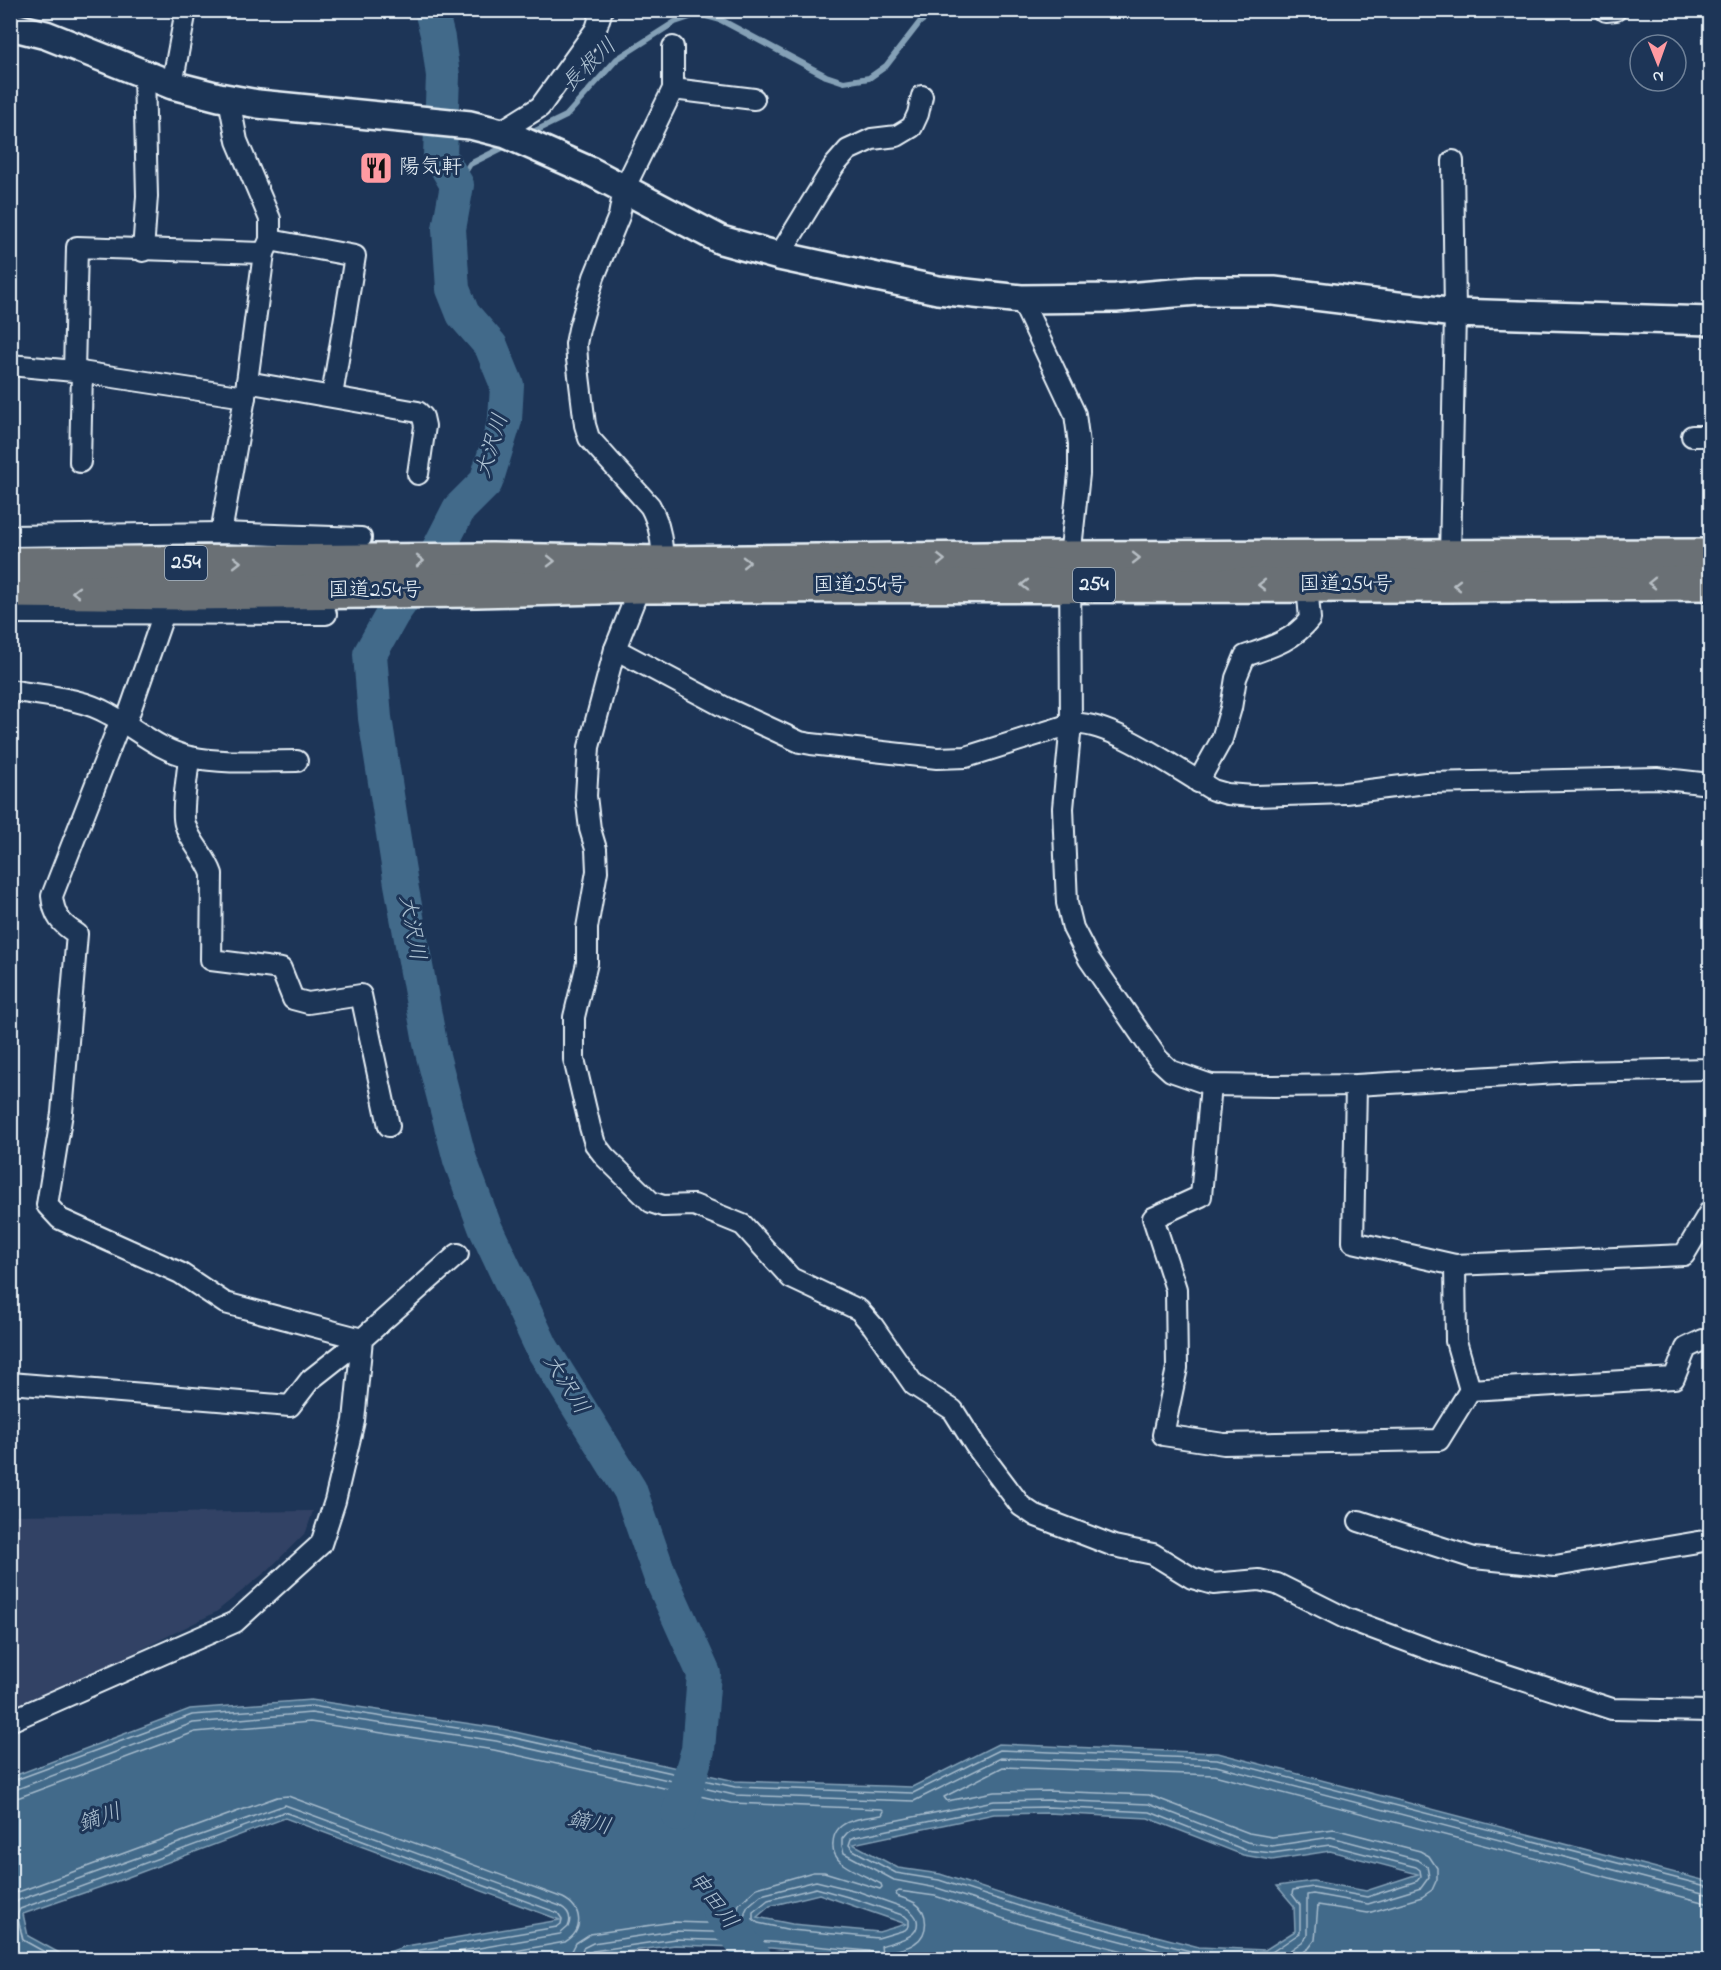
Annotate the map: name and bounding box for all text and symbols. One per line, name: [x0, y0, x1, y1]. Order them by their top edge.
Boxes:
water label: 長根川: [555, 32, 625, 100]
north arrow: [1628, 33, 1688, 93]
text: N: [1652, 64, 1664, 88]
restaurant icon: 陽気軒: [358, 150, 394, 186]
place label: 陽気軒: [399, 153, 462, 183]
water label: 大沢川: [468, 410, 518, 482]
road number: 254: [165, 546, 207, 580]
one-way arrow: [1131, 552, 1140, 564]
one-way arrow: [936, 553, 945, 566]
one-way arrow: [415, 555, 424, 567]
one-way arrow: [546, 555, 555, 567]
one-way arrow: [232, 556, 241, 568]
one-way arrow: [741, 556, 750, 568]
road number: 254: [1073, 568, 1115, 602]
street label: 国道254号: [1299, 570, 1393, 600]
street label: 国道254号: [813, 571, 907, 601]
street label: 国道254号: [328, 576, 422, 606]
one-way arrow: [1648, 577, 1657, 589]
one-way arrow: [1021, 579, 1030, 591]
one-way arrow: [1258, 579, 1267, 591]
one-way arrow: [1453, 579, 1462, 591]
one-way arrow: [71, 586, 80, 598]
water label: 大沢川: [390, 893, 432, 963]
water label: 大沢川: [534, 1349, 596, 1421]
water label: 鏑川: [74, 1797, 126, 1841]
water label: 鏑川: [564, 1803, 614, 1845]
water label: 申田川: [679, 1865, 745, 1937]

